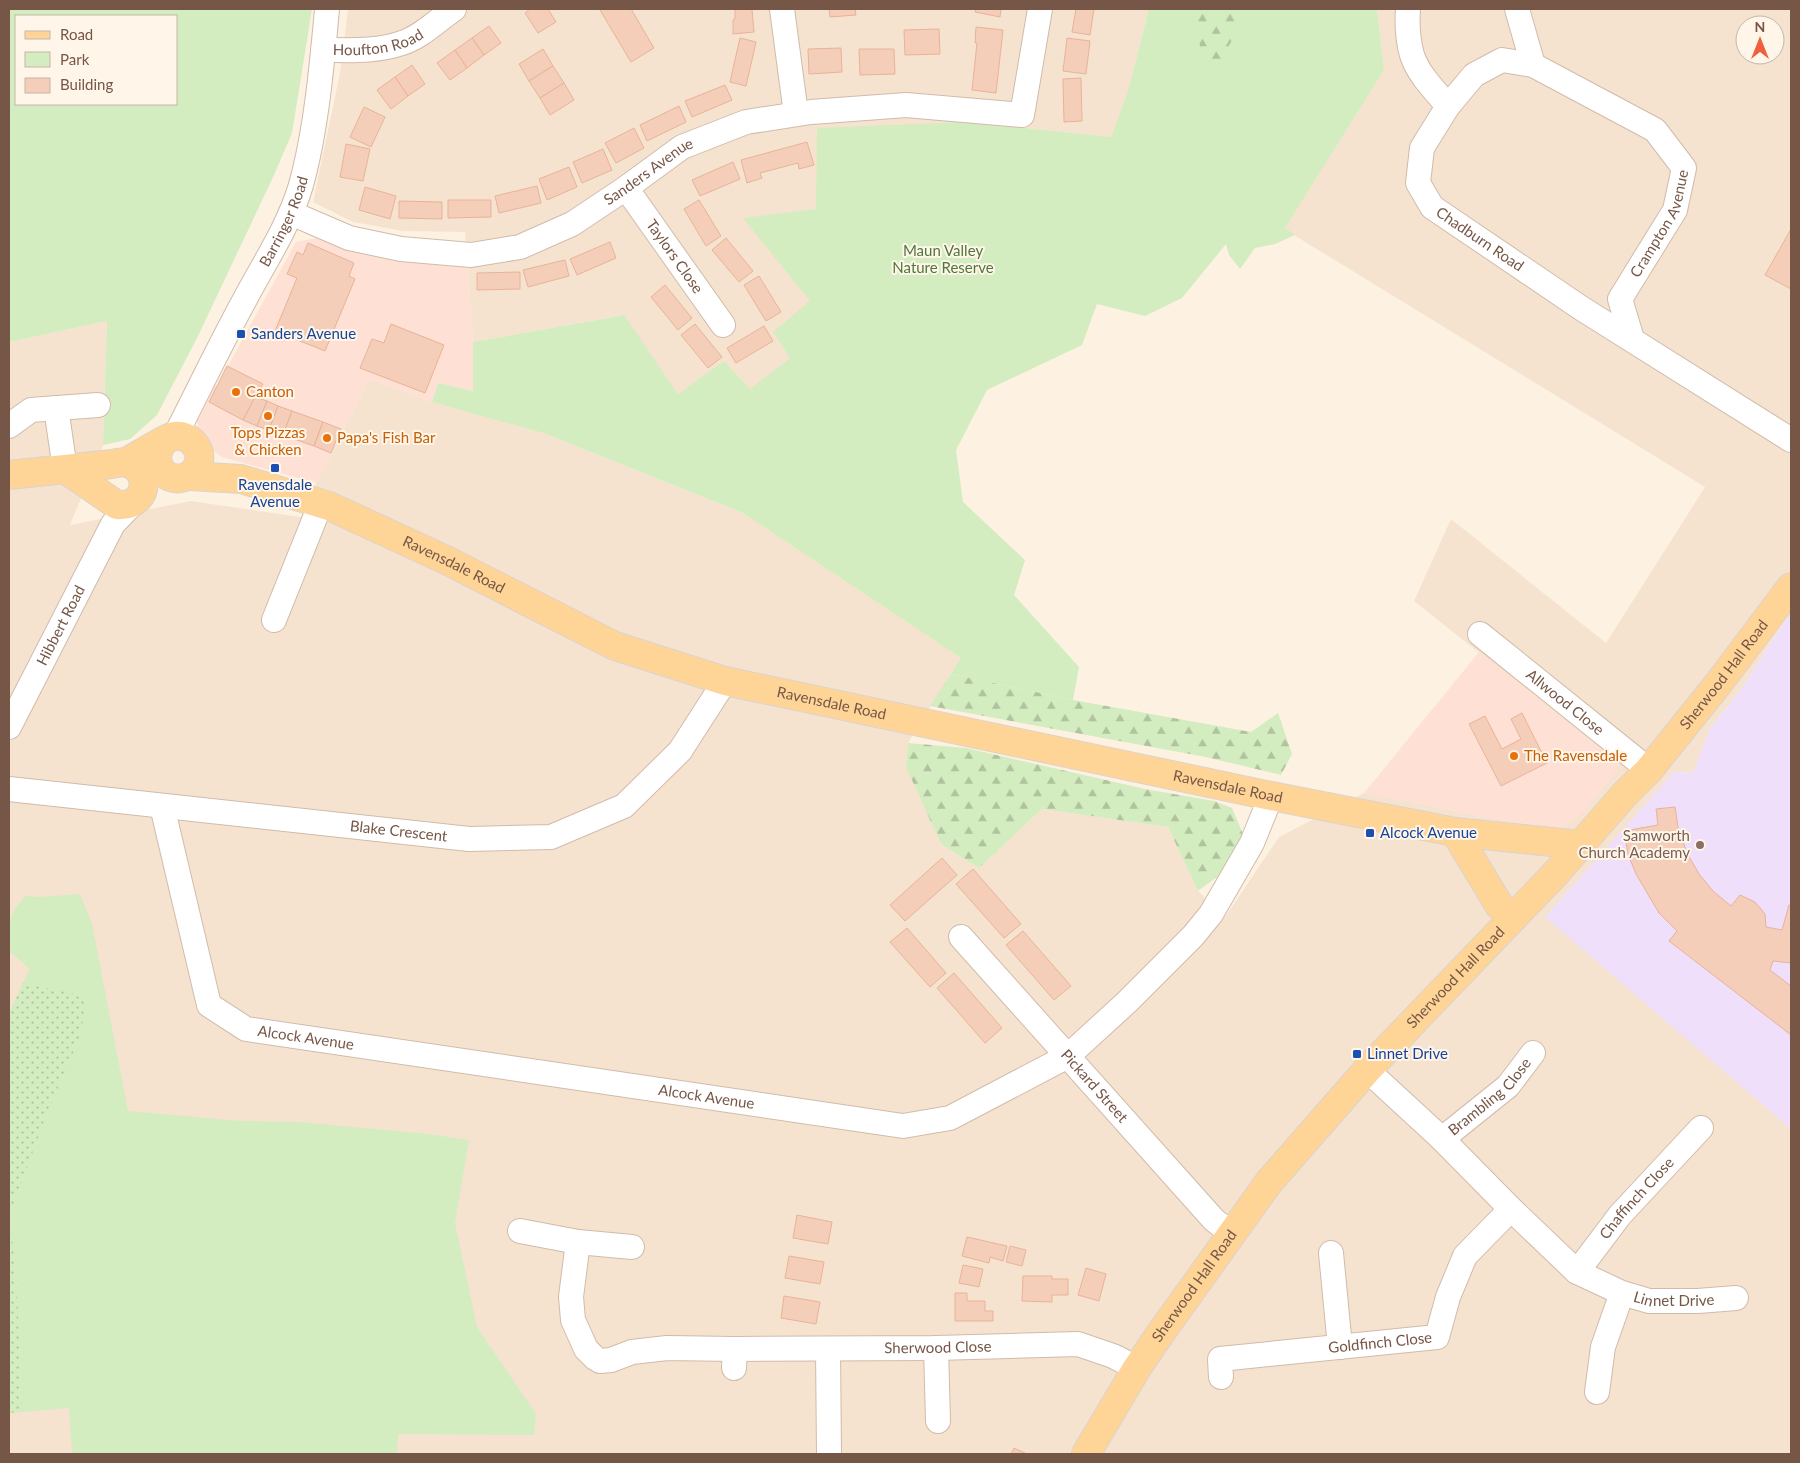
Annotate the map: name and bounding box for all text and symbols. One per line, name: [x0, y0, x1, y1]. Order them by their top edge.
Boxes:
legend: [15, 15, 178, 105]
north arrow: [1735, 15, 1785, 65]
text: N: [1755, 18, 1765, 35]
street label: Houfton Road: [333, 24, 426, 58]
text: Road: [60, 25, 93, 43]
text: Park: [60, 50, 90, 68]
text: Building: [60, 75, 113, 93]
street label: Sanders Avenue: [600, 134, 695, 208]
street label: Crampton Avenue: [1626, 168, 1691, 280]
street label: Barringer Road: [255, 174, 311, 270]
street label: Chadburn Road: [1433, 202, 1528, 275]
street label: Taylors Close: [643, 215, 708, 297]
park label: Maun Valley Nature Reserve: [892, 241, 994, 276]
place label: Sanders Avenue: [251, 324, 356, 342]
marker: Sanders Avenue: [235, 328, 247, 340]
place label: Canton: [246, 382, 294, 400]
marker: Canton: [230, 386, 242, 398]
marker: Tops Pizzas & Chicken: [262, 410, 274, 422]
place label: Tops Pizzas & Chicken: [231, 423, 305, 458]
place label: Papa's Fish Bar: [337, 428, 436, 446]
marker: Papa's Fish Bar: [321, 432, 333, 444]
marker: Ravensdale Avenue: [269, 462, 281, 474]
place label: Ravensdale Avenue: [238, 475, 312, 510]
street label: Ravensdale Road: [400, 531, 508, 596]
street label: Hibbert Road: [32, 582, 88, 668]
street label: Sherwood Hall Road: [1675, 616, 1771, 733]
street label: Allwood Close: [1523, 665, 1608, 738]
street label: Ravensdale Road: [775, 682, 888, 723]
place label: The Ravensdale: [1524, 746, 1627, 764]
marker: The Ravensdale: [1508, 750, 1520, 762]
street label: Ravensdale Road: [1172, 766, 1284, 806]
street label: Blake Crescent: [349, 816, 449, 845]
place label: Alcock Avenue: [1380, 823, 1477, 841]
place label: Samworth Church Academy: [1578, 826, 1690, 861]
marker: Alcock Avenue: [1364, 827, 1376, 839]
marker: Samworth Church Academy: [1694, 839, 1706, 851]
street label: Sherwood Hall Road: [1402, 922, 1508, 1031]
street label: Alcock Avenue: [257, 1021, 355, 1053]
place label: Linnet Drive: [1367, 1044, 1448, 1062]
street label: Pickard Street: [1058, 1045, 1133, 1126]
marker: Linnet Drive: [1351, 1048, 1363, 1060]
street label: Brambling Close: [1444, 1054, 1534, 1139]
street label: Alcock Avenue: [657, 1080, 756, 1112]
street label: Chaffinch Close: [1595, 1153, 1677, 1242]
street label: Sherwood Hall Road: [1147, 1226, 1240, 1345]
street label: Linnet Drive: [1632, 1287, 1715, 1310]
street label: Goldfinch Close: [1327, 1328, 1433, 1356]
street label: Sherwood Close: [884, 1336, 992, 1356]

